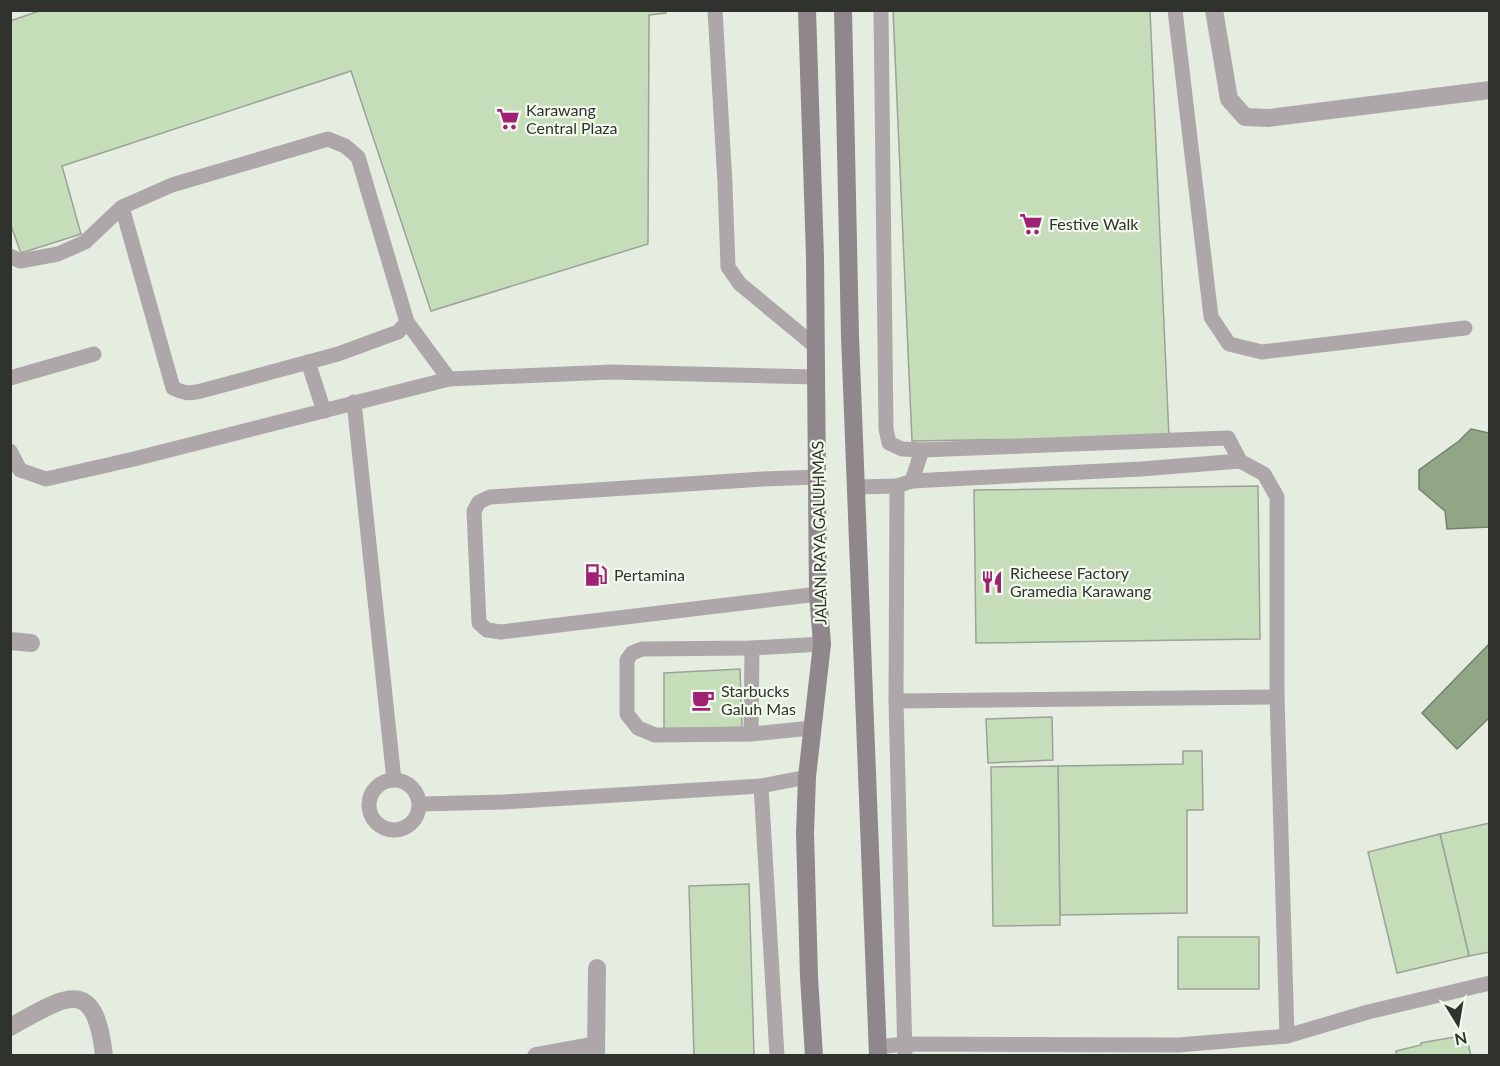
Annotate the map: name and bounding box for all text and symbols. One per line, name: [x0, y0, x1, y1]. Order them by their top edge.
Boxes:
place label: Karawang Central Plaza: [526, 100, 618, 137]
supermarket icon: Karawang Central Plaza: [495, 106, 521, 132]
supermarket icon: Festive Walk: [1018, 211, 1044, 237]
place label: Festive Walk: [1049, 214, 1139, 233]
street label: JALAN RAYA GALUHMAS: [807, 441, 830, 625]
fuel station icon: Pertamina: [583, 562, 609, 588]
place label: Richeese Factory Gramedia Karawang: [1010, 563, 1151, 600]
place label: Pertamina: [614, 565, 685, 584]
restaurant icon: Richeese Factory Gramedia Karawang: [979, 569, 1005, 595]
place label: Starbucks Galuh Mas: [721, 681, 796, 718]
cafe icon: Starbucks Galuh Mas: [690, 687, 716, 713]
north arrow: [1428, 994, 1488, 1054]
text: N: [1453, 1029, 1469, 1050]

